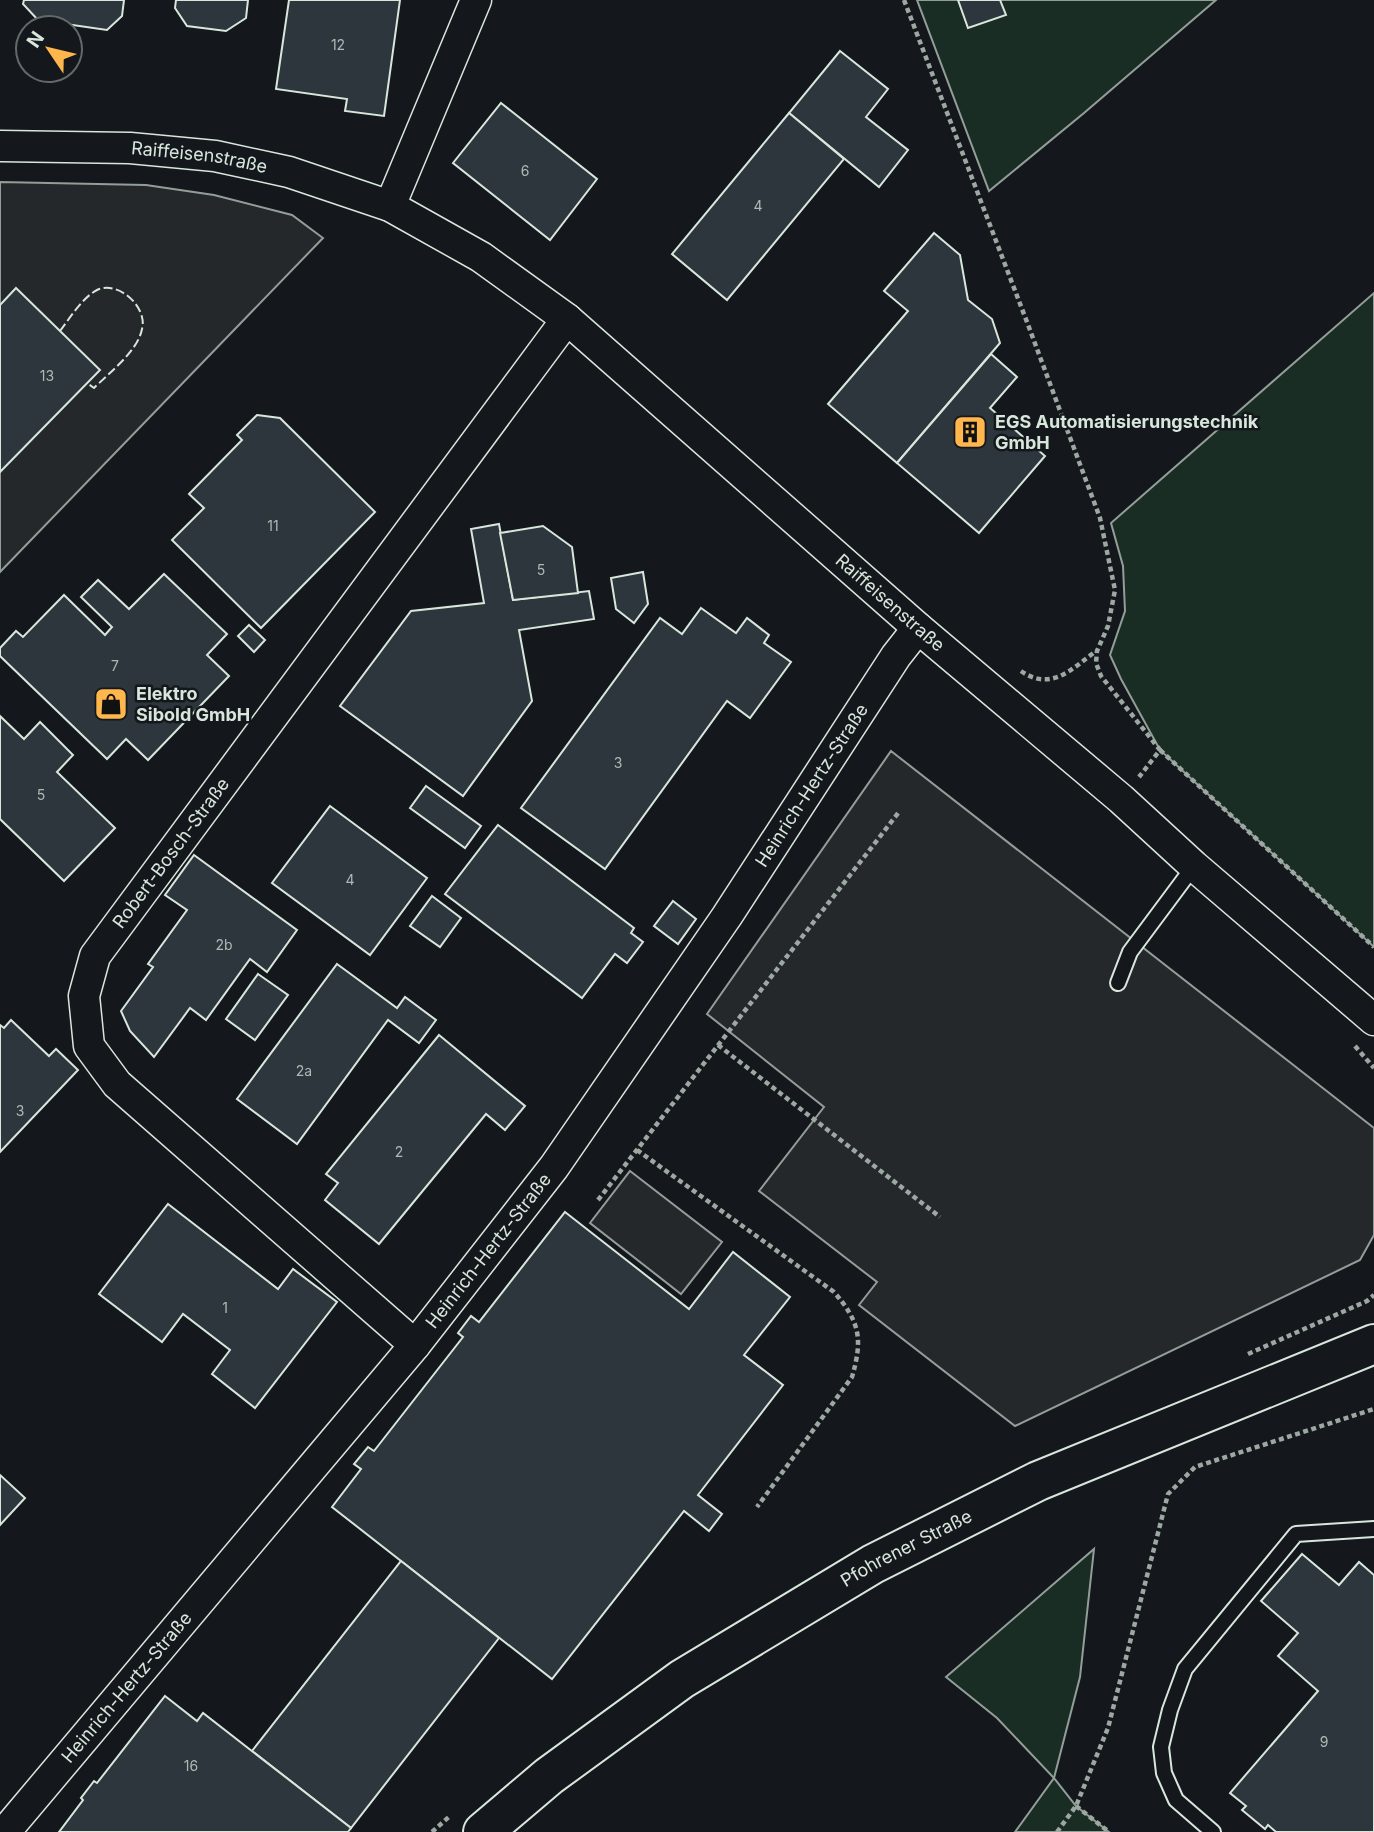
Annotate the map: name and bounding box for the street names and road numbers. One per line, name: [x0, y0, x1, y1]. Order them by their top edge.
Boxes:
street label: Raiffeisenstraße: [130, 137, 269, 177]
street label: Raiffeisenstraße: [832, 549, 949, 656]
street label: Heinrich-Hertz-Straße: [751, 700, 872, 871]
street label: Robert-Bosch-Straße: [108, 774, 233, 932]
street label: Heinrich-Hertz-Straße: [421, 1169, 555, 1332]
street label: Pfohrener Straße: [837, 1505, 975, 1591]
street label: Heinrich-Hertz-Straße: [57, 1607, 196, 1767]

